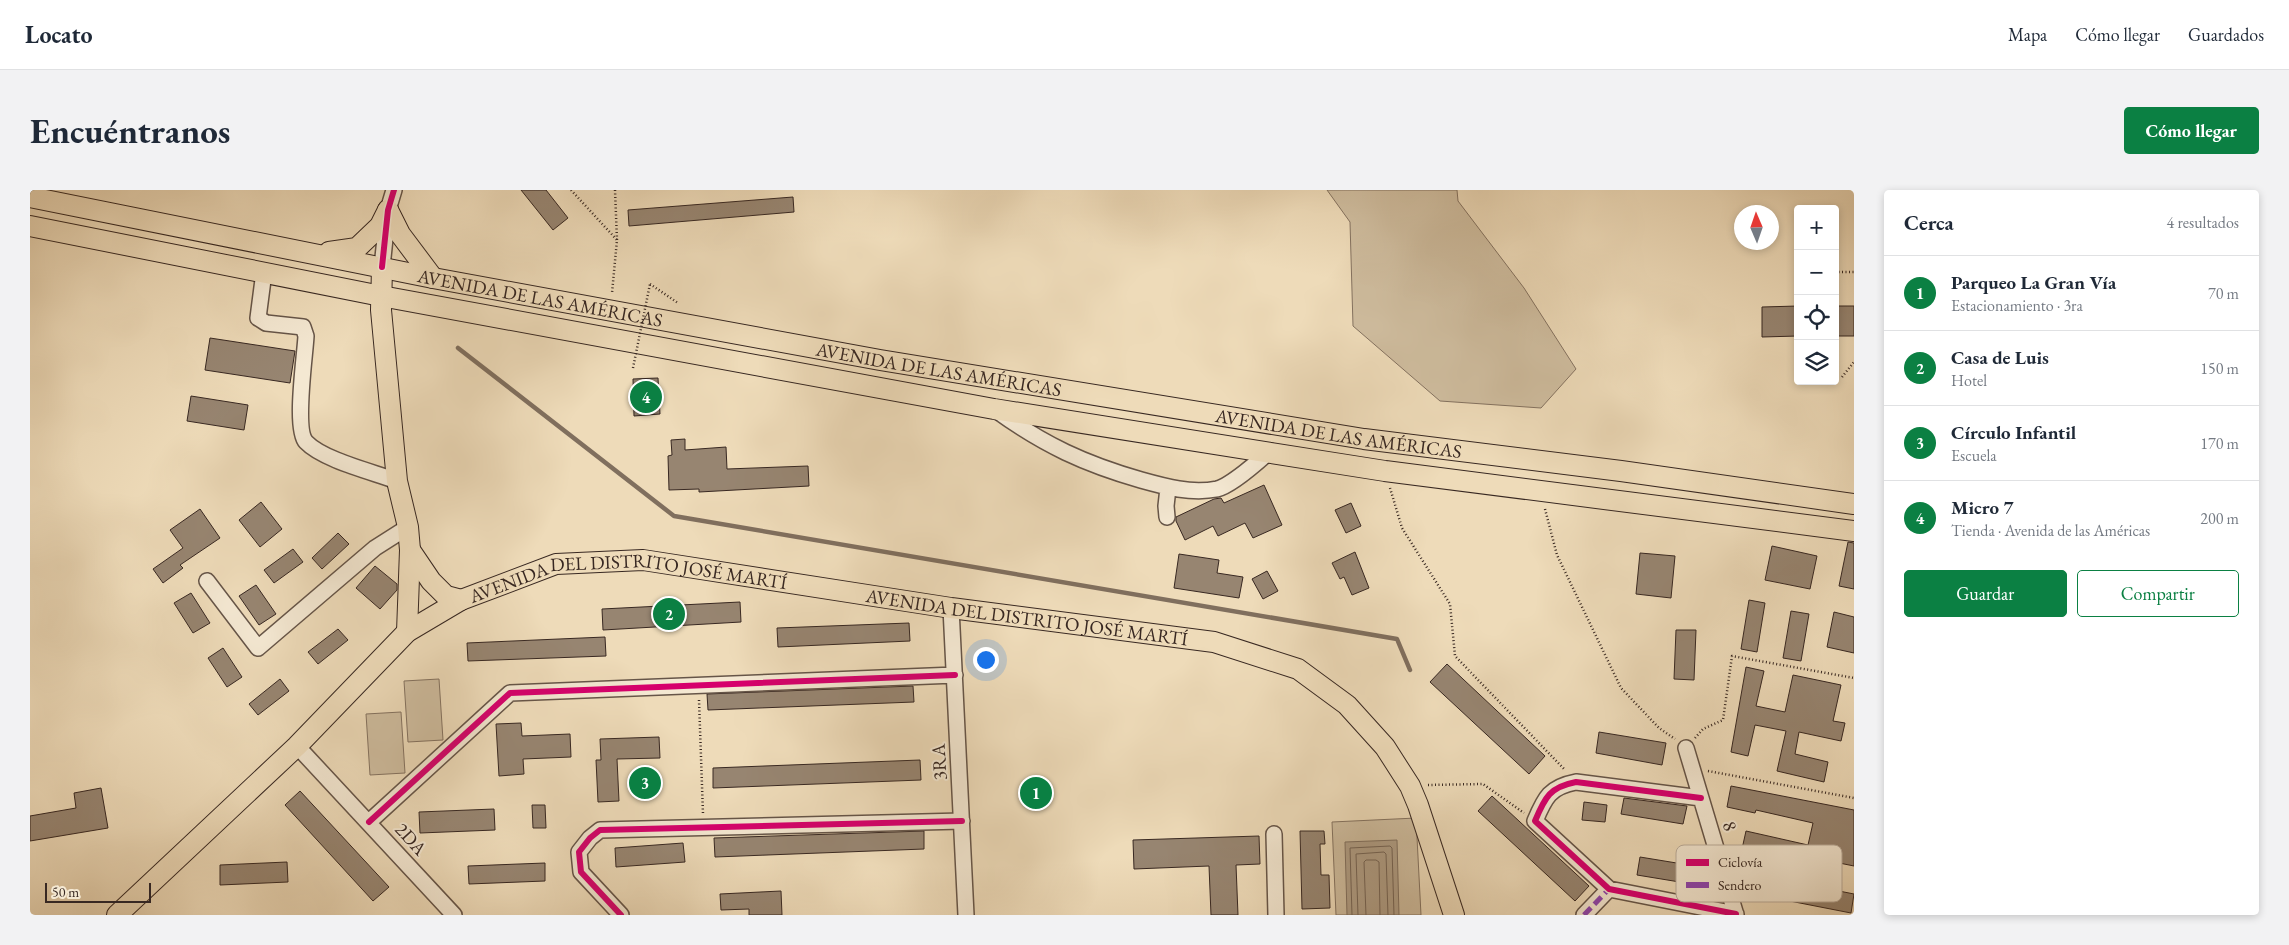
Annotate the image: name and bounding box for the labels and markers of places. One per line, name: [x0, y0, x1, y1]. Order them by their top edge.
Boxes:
pin: 4: [630, 378, 662, 416]
pin: 2: [653, 595, 685, 633]
pin: 3: [629, 764, 661, 802]
pin: 1: [1020, 774, 1052, 812]

